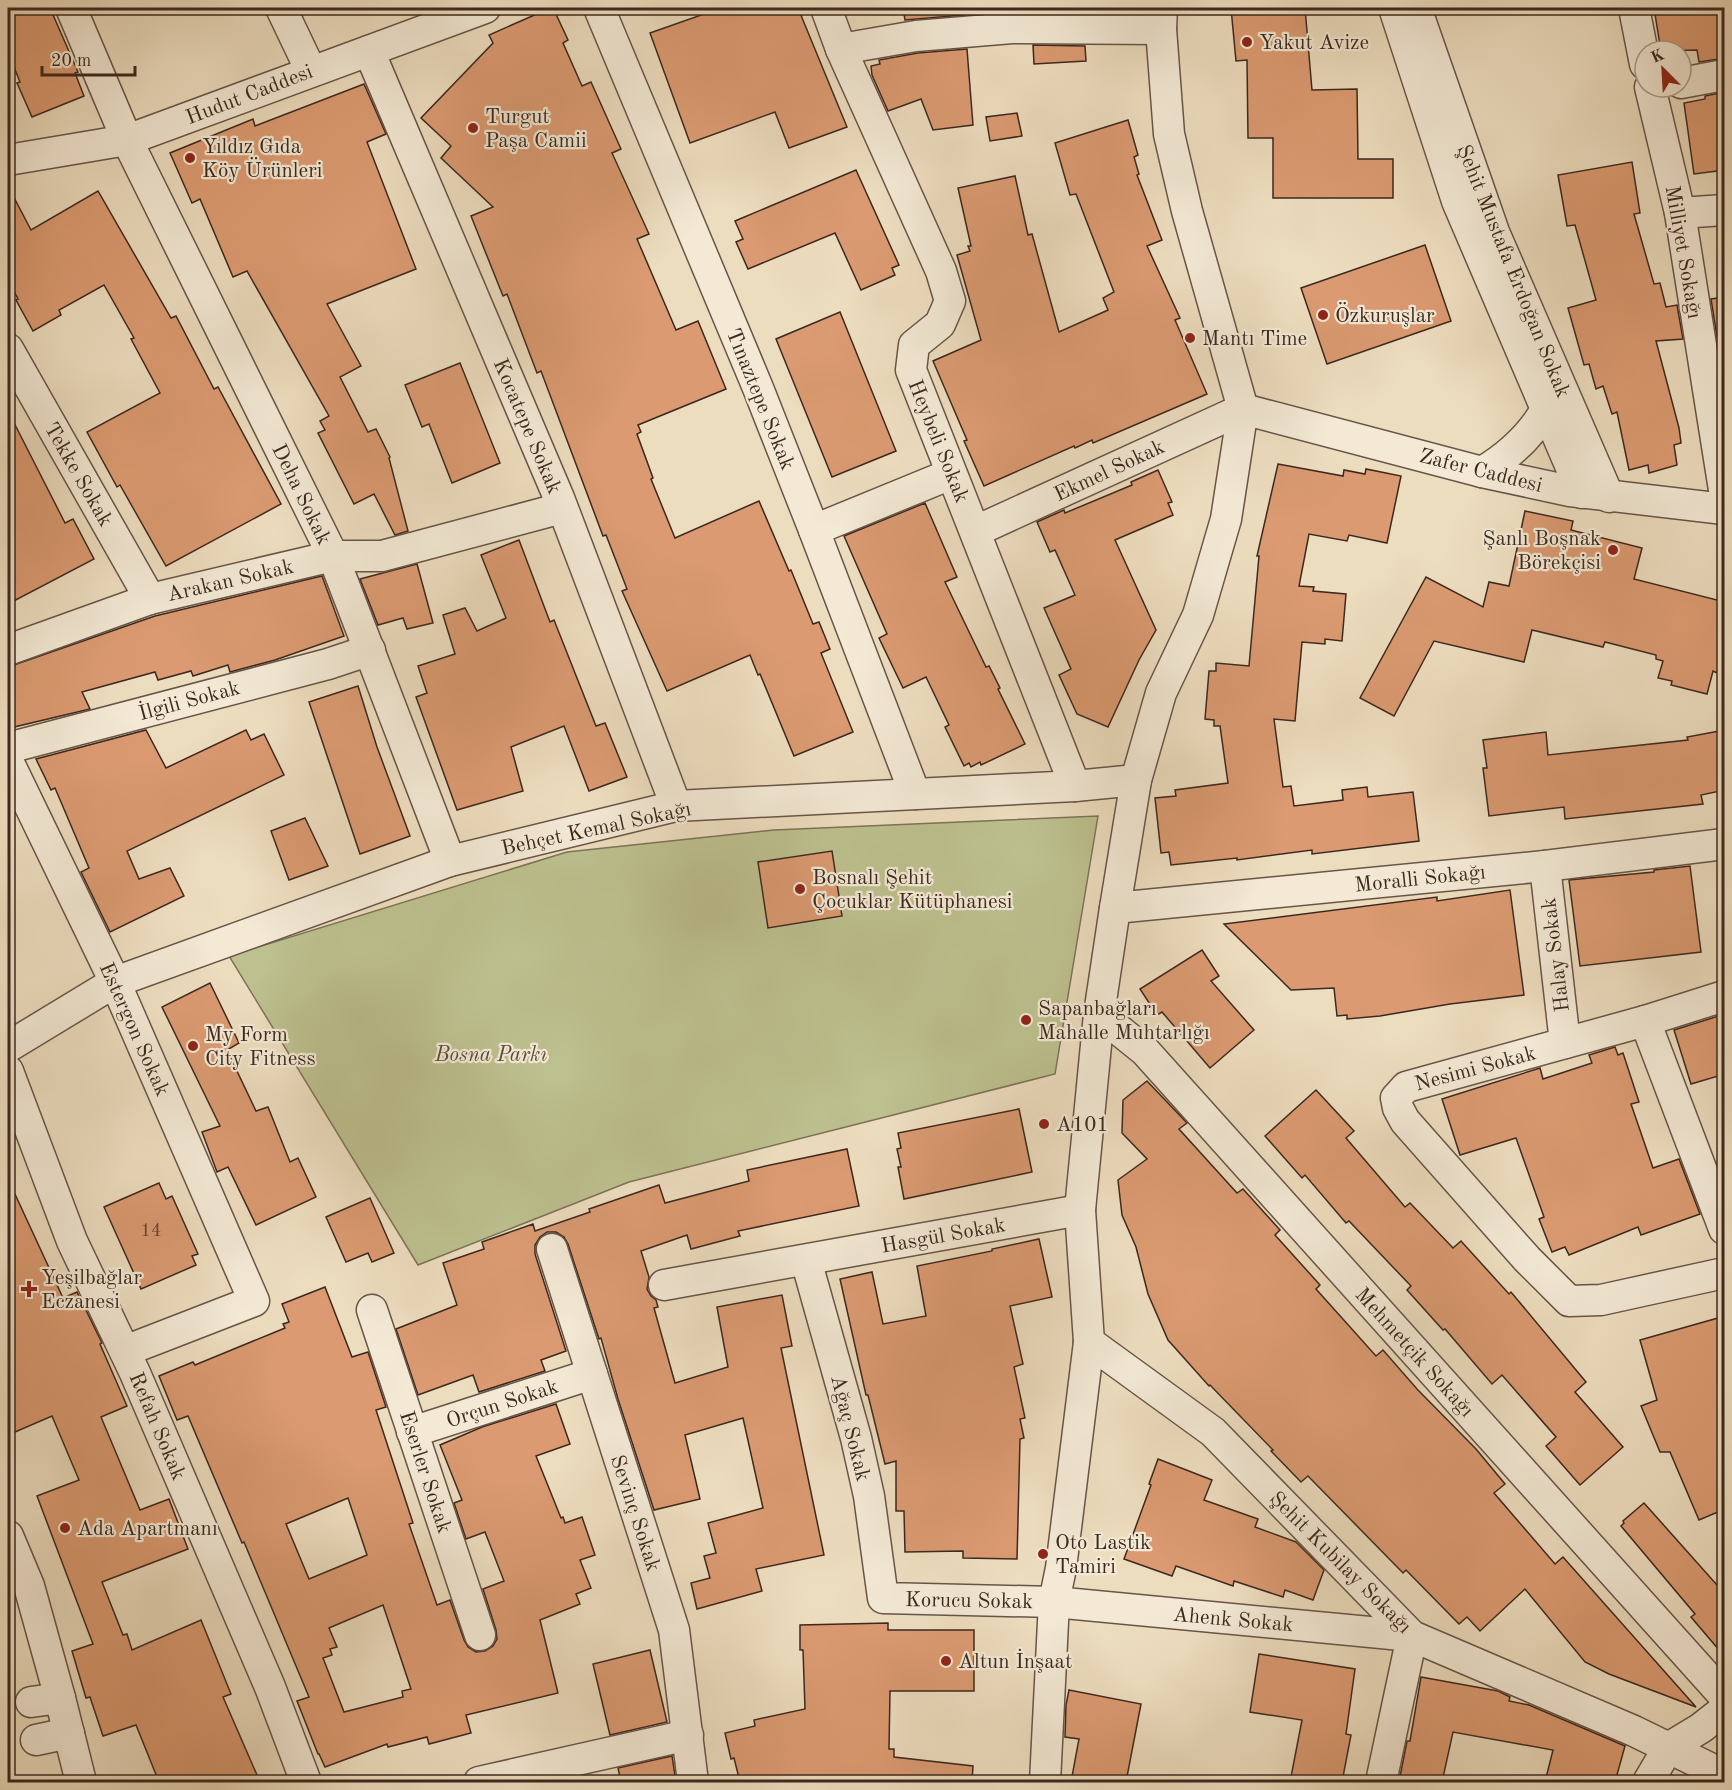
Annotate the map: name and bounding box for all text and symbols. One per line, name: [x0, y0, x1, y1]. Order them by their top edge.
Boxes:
place label: Yakut Avize: [1259, 33, 1369, 54]
marker: Yakut Avize: [1240, 35, 1254, 49]
scale bar: [42, 39, 135, 77]
north arrow: [1633, 39, 1693, 99]
text: K: [1649, 47, 1667, 67]
text: 20 m: [51, 52, 91, 70]
street label: Hudut Caddesi: [183, 62, 316, 129]
place label: Turgut Paşa Camii: [485, 107, 587, 152]
marker: Turgut Paşa Camii: [466, 121, 480, 135]
place label: Yıldız Gıda Köy Ürünleri: [202, 137, 322, 182]
street label: Şehit Mustafa Erdoğan Sokak: [1452, 142, 1573, 401]
marker: Yıldız Gıda Köy Ürünleri: [183, 151, 197, 165]
street label: Milliyet Sokağı: [1660, 184, 1705, 321]
place label: Özkuruşlar: [1335, 302, 1435, 327]
marker: Özkuruşlar: [1316, 308, 1330, 322]
street label: Tınaztepe Sokak: [722, 326, 798, 473]
place label: Mantı Time: [1202, 329, 1307, 350]
marker: Mantı Time: [1183, 331, 1197, 345]
street label: Kocatepe Sokak: [489, 356, 565, 497]
street label: Heybeli Sokak: [903, 377, 972, 506]
street label: Tekke Sokak: [40, 419, 116, 530]
street label: Ekmel Sokak: [1051, 437, 1168, 506]
street label: Deha Sokak: [267, 441, 334, 548]
street label: Zafer Caddesi: [1417, 446, 1544, 497]
place label: Şanlı Boşnak Börekçisi: [1482, 529, 1601, 574]
marker: Şanlı Boşnak Börekçisi: [1606, 543, 1620, 557]
street label: Arakan Sokak: [165, 557, 296, 606]
street label: İlgili Sokak: [135, 674, 242, 725]
street label: Behçet Kemal Sokağı: [499, 799, 693, 860]
street label: Moralli Sokağı: [1354, 862, 1487, 897]
place label: Bosnalı Şehit Çocuklar Kütüphanesi: [812, 868, 1012, 913]
marker: Bosnalı Şehit Çocuklar Kütüphanesi: [793, 882, 807, 896]
street label: Halay Sokak: [1539, 896, 1574, 1013]
street label: Estergon Sokak: [95, 960, 173, 1100]
place label: Sapanbağları Mahalle Muhtarlığı: [1038, 999, 1210, 1044]
marker: Sapanbağları Mahalle Muhtarlığı: [1019, 1013, 1033, 1027]
place label: My Form City Fitness: [205, 1025, 316, 1070]
marker: My Form City Fitness: [186, 1039, 200, 1053]
street label: Nesimi Sokak: [1413, 1043, 1538, 1096]
park label: Bosna Parkı: [434, 1045, 547, 1066]
place label: A101: [1056, 1115, 1109, 1136]
marker: A101: [1037, 1117, 1051, 1131]
street label: Hasgül Sokak: [879, 1215, 1007, 1258]
house number: 14: [141, 1222, 161, 1240]
place label: Yeşilbağlar Eczanesi: [41, 1268, 142, 1313]
marker: Yeşilbağlar Eczanesi: [22, 1282, 36, 1296]
street label: Mehmetçik Sokağı: [1351, 1284, 1477, 1422]
street label: Refah Sokak: [124, 1370, 189, 1484]
street label: Ağaç Sokak: [826, 1373, 873, 1484]
street label: Orçun Sokak: [444, 1376, 561, 1432]
street label: Eserler Sokak: [395, 1409, 454, 1536]
street label: Sevinç Sokak: [606, 1452, 663, 1575]
street label: Şehit Kubilay Sokağı: [1265, 1488, 1415, 1638]
place label: Ada Apartmanı: [77, 1519, 218, 1540]
marker: Ada Apartmanı: [58, 1521, 72, 1535]
place label: Oto Lastik Tamiri: [1055, 1533, 1151, 1578]
marker: Oto Lastik Tamiri: [1036, 1547, 1050, 1561]
street label: Korucu Sokak: [905, 1590, 1033, 1613]
street label: Ahenk Sokak: [1172, 1605, 1294, 1636]
place label: Altun İnşaat: [958, 1648, 1072, 1673]
marker: Altun İnşaat: [939, 1654, 953, 1668]

